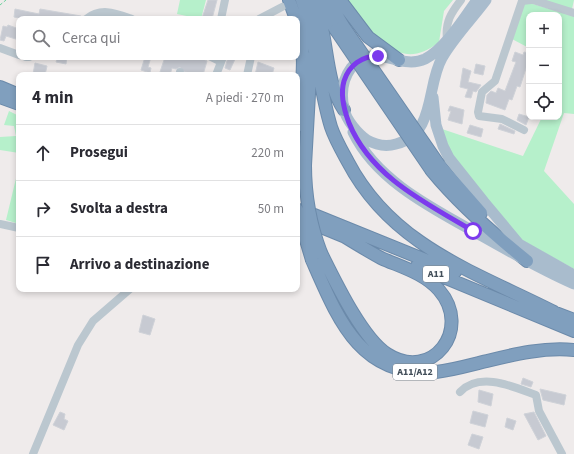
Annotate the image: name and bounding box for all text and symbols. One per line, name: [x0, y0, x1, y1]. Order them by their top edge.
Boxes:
map controls: [526, 12, 562, 120]
button: +: [526, 12, 562, 48]
search box: [16, 16, 300, 60]
icon: search: [30, 27, 52, 49]
text: Cerca qui: [62, 28, 121, 49]
route end: [369, 47, 387, 65]
button: −: [526, 48, 562, 84]
button: locate: [526, 84, 562, 120]
text: 4 min: [32, 86, 73, 110]
text: A piedi · 270 m: [206, 89, 284, 107]
icon: ahead: [32, 142, 54, 164]
text: Prosegui: [70, 142, 128, 163]
text: 220 m: [251, 144, 284, 162]
icon: right: [32, 198, 54, 220]
text: Svolta a destra: [70, 198, 168, 219]
text: 50 m: [258, 200, 284, 218]
route start: [464, 222, 482, 240]
icon: arrive: [32, 254, 54, 276]
text: Arrivo a destinazione: [70, 254, 209, 275]
road number: A11: [423, 266, 449, 282]
road number: A11/A12: [393, 364, 437, 380]

